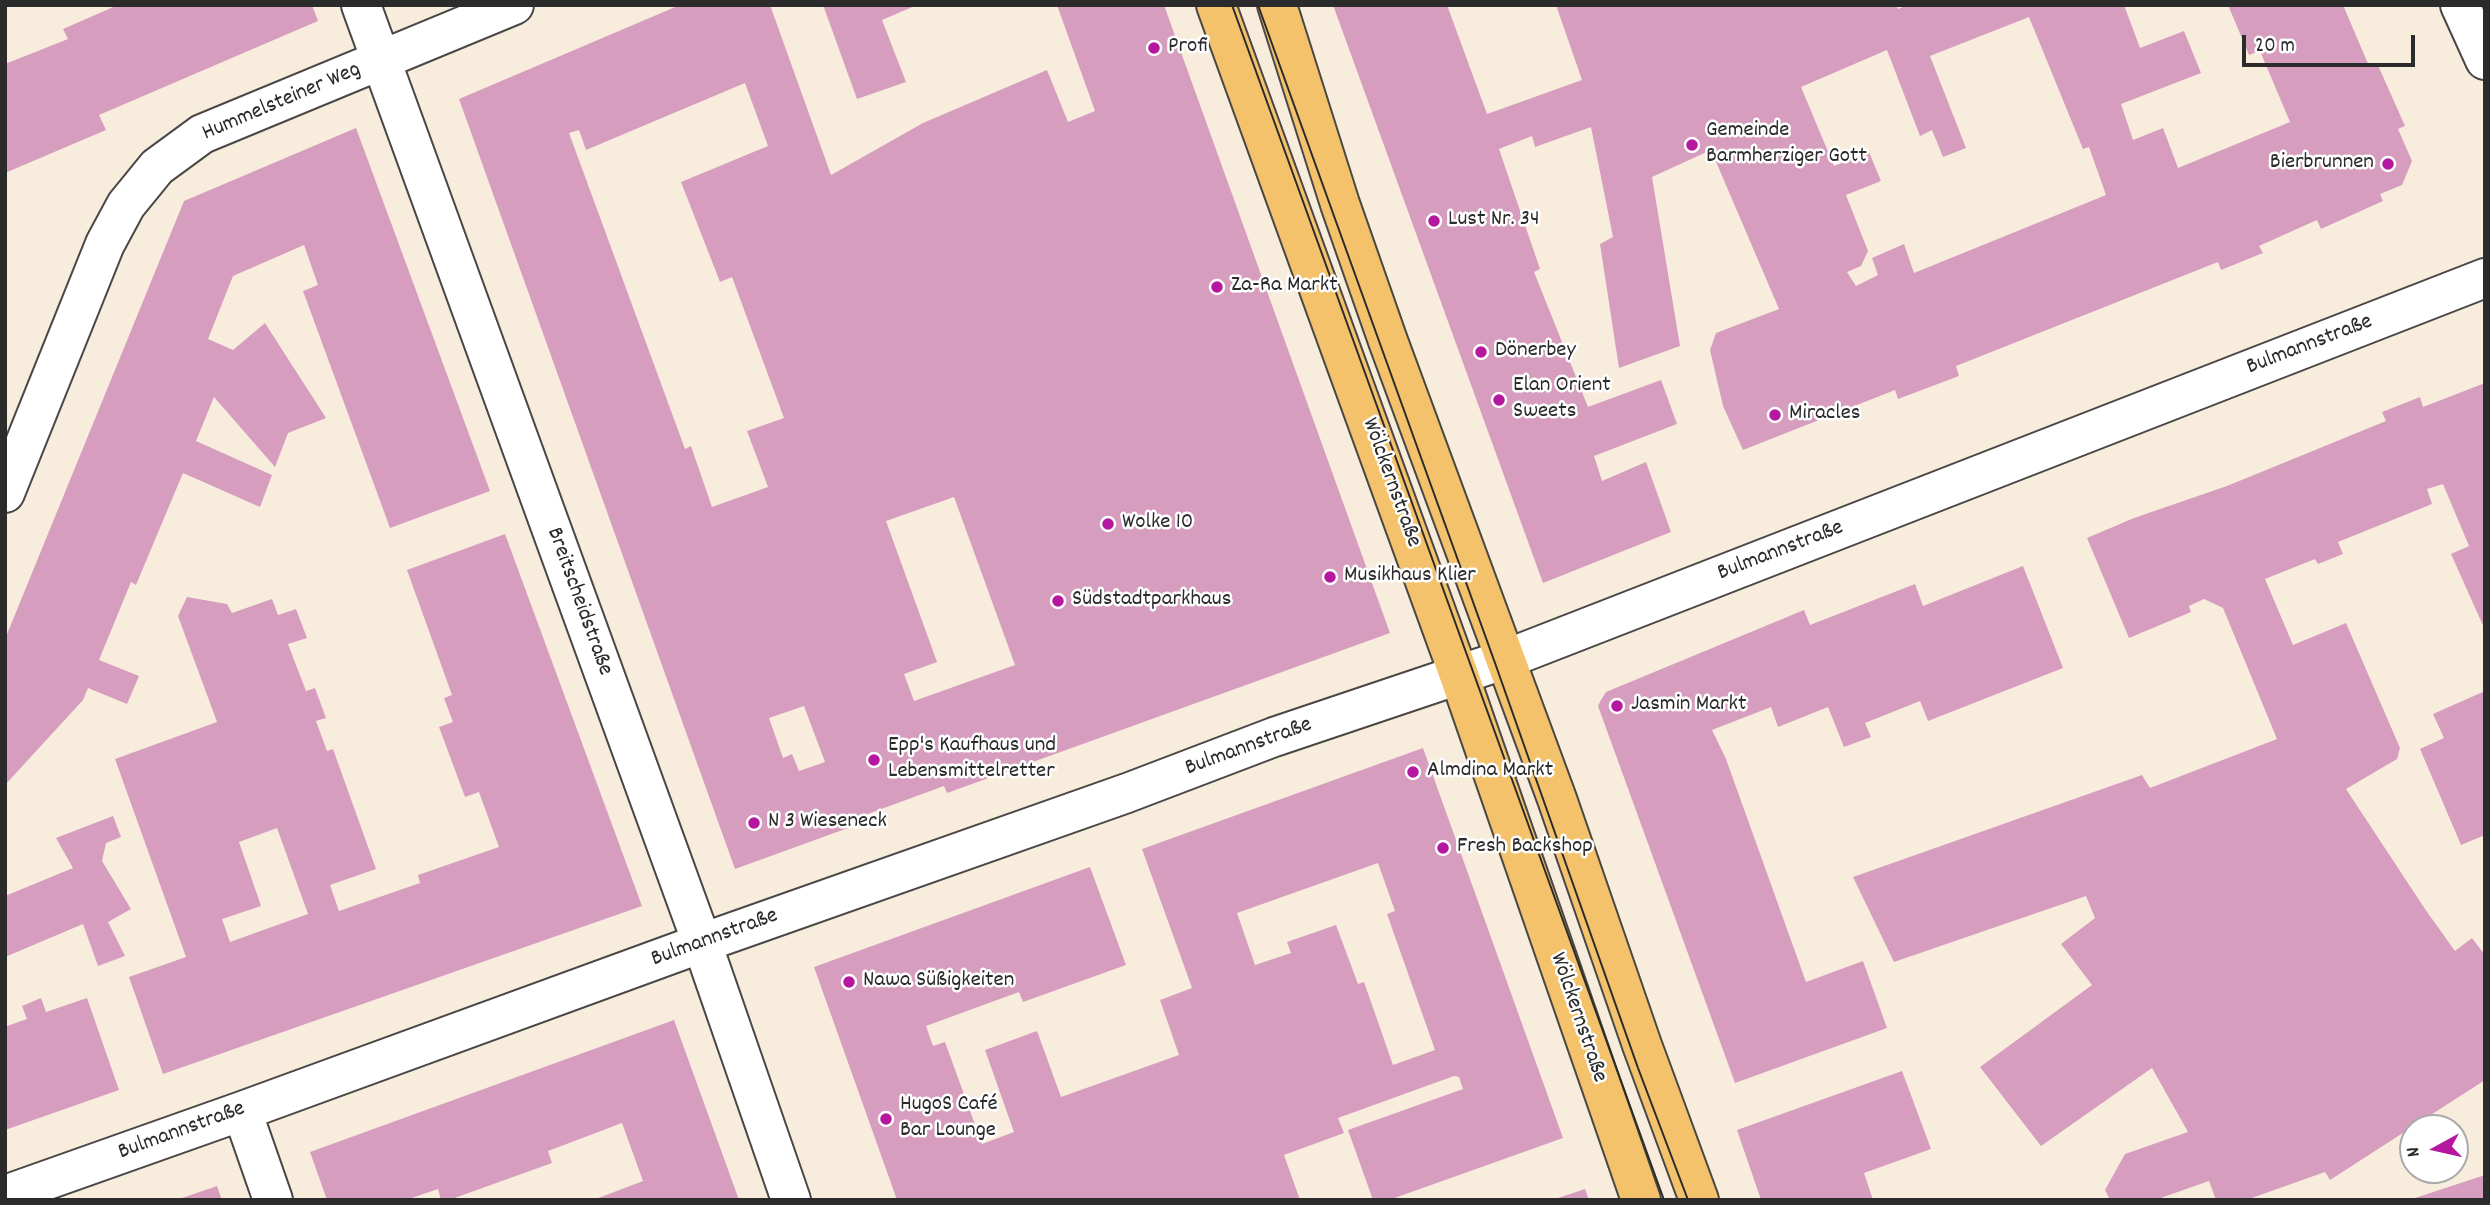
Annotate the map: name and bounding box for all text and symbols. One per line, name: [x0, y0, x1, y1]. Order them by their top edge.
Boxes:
scale bar: [2245, 21, 2418, 65]
text: 20 m: [2255, 32, 2295, 62]
place label: Profi: [1168, 34, 1208, 62]
marker: Profi: [1146, 40, 1162, 56]
street label: Hummelsteiner Weg: [199, 57, 365, 149]
place label: Gemeinde Barmherziger Gott: [1706, 118, 1867, 172]
marker: Gemeinde Barmherziger Gott: [1684, 137, 1700, 153]
place label: Bierbrunnen: [2270, 150, 2374, 178]
marker: Bierbrunnen: [2380, 156, 2396, 172]
place label: Lust Nr. 34: [1448, 207, 1539, 235]
marker: Lust Nr. 34: [1426, 213, 1442, 229]
place label: Za-Ra Markt: [1231, 273, 1338, 301]
marker: Za-Ra Markt: [1209, 279, 1225, 295]
street label: Bulmannstraße: [2243, 309, 2377, 383]
place label: Dönerbey: [1495, 338, 1576, 366]
marker: Dönerbey: [1473, 344, 1489, 360]
place label: Elan Orient Sweets: [1513, 373, 1611, 427]
marker: Elan Orient Sweets: [1491, 392, 1507, 408]
place label: Miracles: [1789, 401, 1861, 429]
marker: Miracles: [1767, 407, 1783, 423]
street label: Wölckernstraße: [1354, 415, 1426, 551]
place label: Wolke 10: [1122, 510, 1193, 538]
street label: Bulmannstraße: [1714, 515, 1848, 589]
marker: Wolke 10: [1100, 516, 1116, 532]
street label: Breitscheidstraße: [538, 524, 618, 680]
place label: Musikhaus Klier: [1344, 563, 1476, 591]
marker: Musikhaus Klier: [1322, 569, 1338, 585]
place label: Südstadtparkhaus: [1072, 587, 1231, 615]
marker: Südstadtparkhaus: [1050, 593, 1066, 609]
place label: Jasmin Markt: [1631, 692, 1746, 720]
marker: Jasmin Markt: [1609, 698, 1625, 714]
street label: Bulmannstraße: [1182, 712, 1316, 784]
place label: Epp's Kaufhaus und Lebensmittelretter: [888, 733, 1056, 787]
marker: Epp's Kaufhaus und Lebensmittelretter: [866, 752, 882, 768]
place label: Almdina Markt: [1427, 758, 1553, 786]
marker: Almdina Markt: [1405, 764, 1421, 780]
place label: N 3 Wieseneck: [768, 809, 887, 837]
marker: N 3 Wieseneck: [746, 815, 762, 831]
place label: Fresh Backshop: [1457, 834, 1593, 862]
marker: Fresh Backshop: [1435, 840, 1451, 856]
street label: Bulmannstraße: [648, 903, 782, 975]
street label: Wölckernstraße: [1542, 949, 1612, 1087]
place label: Nawa Süßigkeiten: [863, 968, 1014, 996]
marker: Nawa Süßigkeiten: [841, 974, 857, 990]
place label: HugoS Café Bar Lounge: [900, 1092, 998, 1146]
street label: Bulmannstraße: [115, 1096, 249, 1168]
marker: HugoS Café Bar Lounge: [878, 1111, 894, 1127]
north arrow: [2399, 1114, 2469, 1184]
text: N: [2401, 1145, 2429, 1158]

